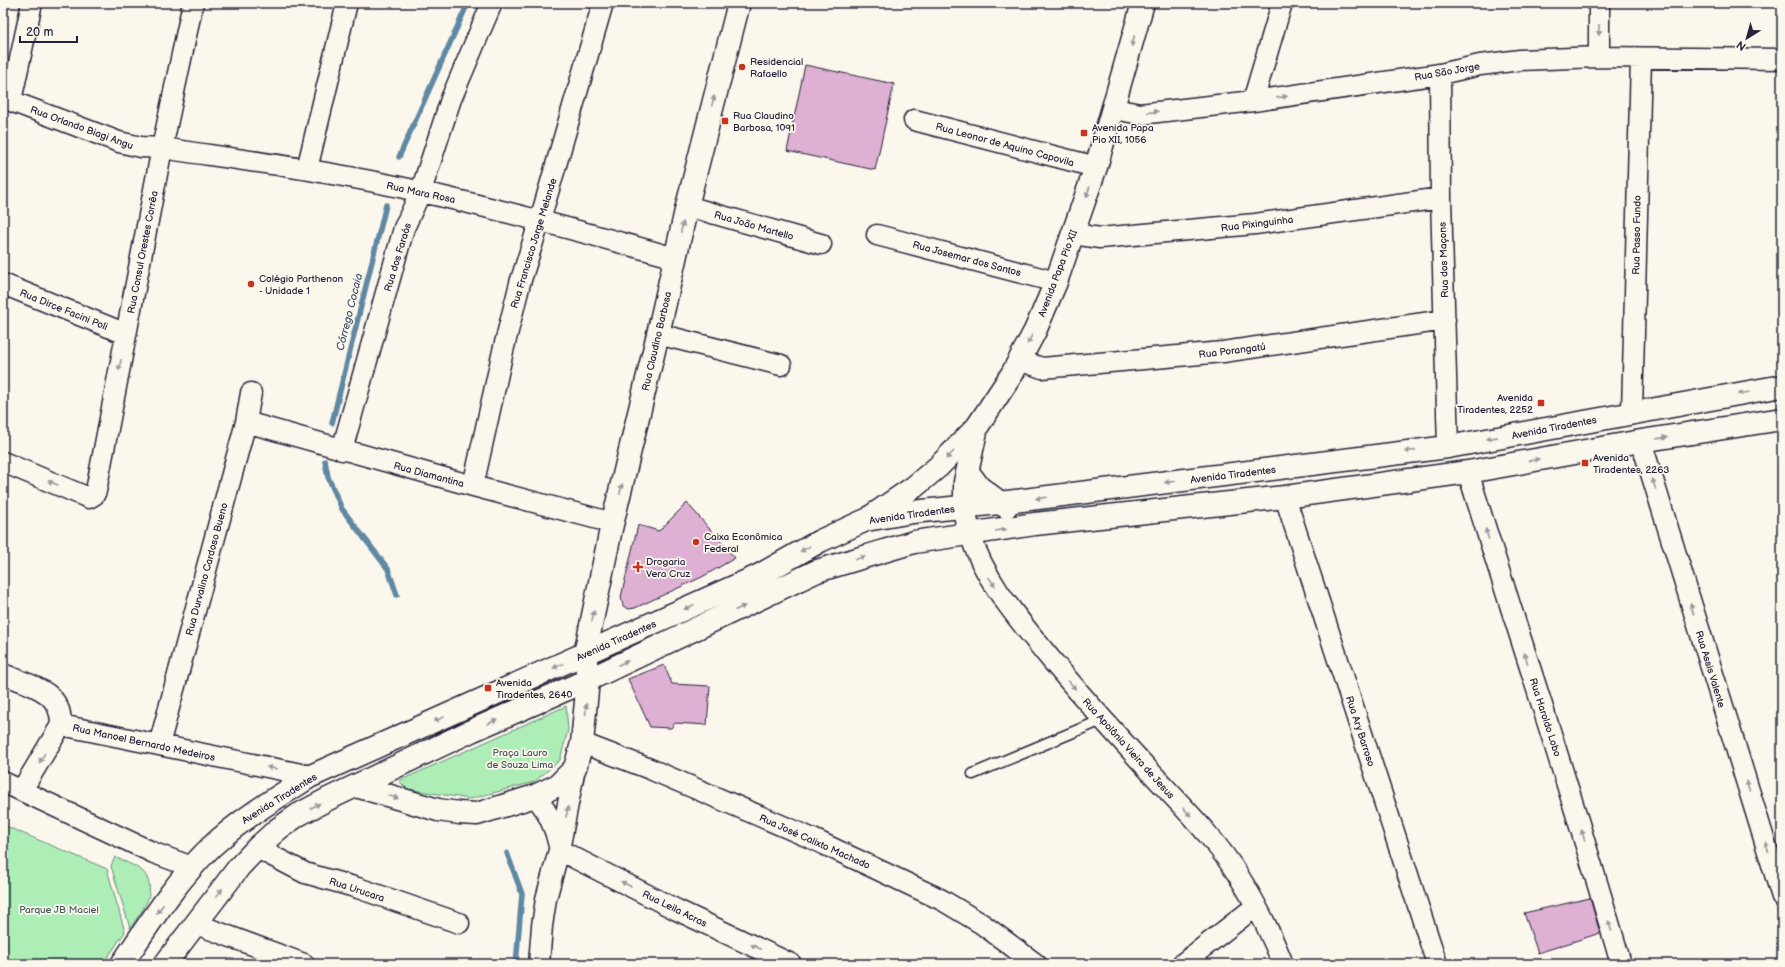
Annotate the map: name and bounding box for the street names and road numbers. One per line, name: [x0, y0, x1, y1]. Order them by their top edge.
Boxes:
street label: Rua São Jorge: [1413, 60, 1481, 84]
street label: Rua Orlando Biagi Angu: [29, 104, 135, 152]
street label: Rua Leonor de Aquino Capovila: [934, 121, 1076, 169]
street label: Rua Francisco Jorge Melande: [508, 177, 560, 310]
street label: Rua Mara Rosa: [385, 180, 457, 206]
street label: Rua Consul Orestes Corrêa: [125, 190, 161, 315]
street label: Rua Passo Fundo: [1630, 195, 1644, 275]
street label: Rua João Martello: [713, 209, 795, 243]
street label: Rua Pixinguinha: [1220, 214, 1294, 234]
street label: Rua dos Faraós: [382, 221, 414, 293]
street label: Rua dos Maçons: [1437, 222, 1451, 298]
street label: Avenida Papa Pio XII: [1036, 228, 1080, 319]
street label: Rua Josemar dos Santos: [911, 239, 1022, 279]
street label: Rua Dirce Facini Poli: [18, 287, 109, 333]
street label: Rua Claudino Barbosa: [640, 290, 674, 392]
street label: Rua Porangatú: [1198, 341, 1266, 361]
street label: Avenida Tiradentes: [1511, 414, 1598, 442]
street label: Rua Diamantina: [392, 460, 466, 490]
street label: Avenida Tiradentes: [1190, 464, 1277, 486]
street label: Rua Durvalino Cardoso Bueno: [183, 501, 231, 637]
street label: Avenida Tiradentes: [869, 503, 956, 527]
street label: Avenida Tiradentes: [575, 618, 658, 664]
street label: Rua Assis Valente: [1693, 629, 1727, 709]
street label: Rua Haroldo Lobo: [1527, 677, 1563, 758]
street label: Rua Ary Barroso: [1343, 694, 1377, 768]
street label: Rua Apolônia Vieira de Jesus: [1080, 696, 1177, 802]
street label: Rua Manoel Bernardo Medeiros: [71, 722, 216, 764]
street label: Avenida Tiradentes: [240, 771, 319, 827]
street label: Rua José Calixto Machado: [757, 812, 872, 872]
street label: Rua Urucara: [327, 875, 386, 905]
street label: Rua Leila Acras: [640, 888, 709, 930]

